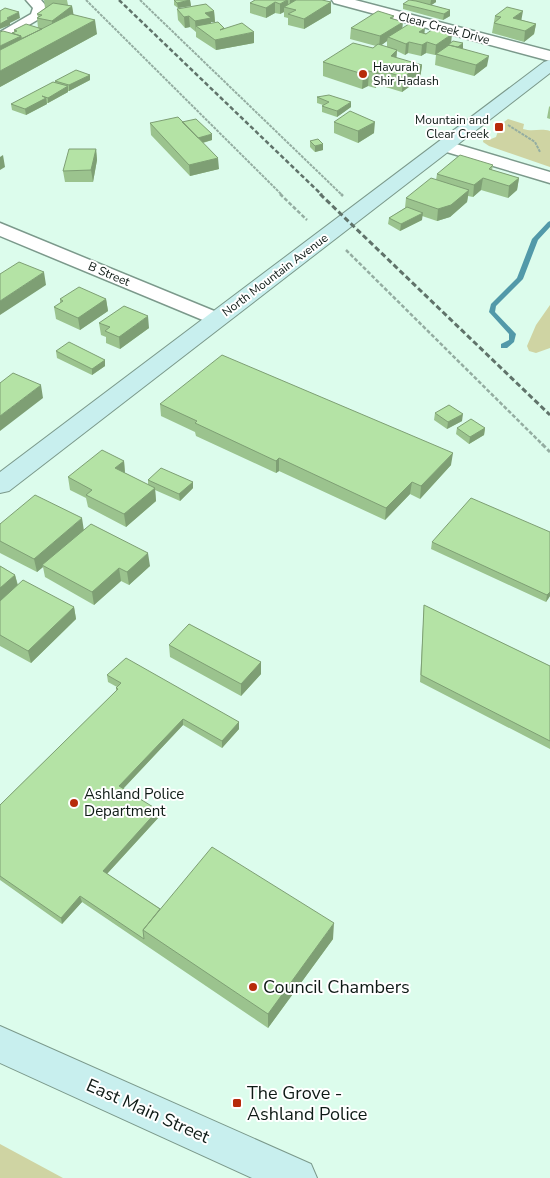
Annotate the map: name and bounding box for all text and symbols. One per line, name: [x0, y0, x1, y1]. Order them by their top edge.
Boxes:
street label: Clear Creek Drive: [396, 8, 492, 48]
place label: Havurah Shir Hadash: [373, 59, 439, 89]
marker: Havurah Shir Hadash: [357, 68, 369, 80]
place label: Mountain and Clear Creek: [415, 112, 490, 142]
marker: Mountain and Clear Creek: [493, 121, 505, 133]
street label: North Mountain Avenue: [219, 230, 331, 320]
street label: B Street: [86, 258, 133, 290]
place label: Ashland Police Department: [84, 784, 184, 821]
marker: Ashland Police Department: [68, 797, 80, 809]
place label: Council Chambers: [263, 975, 410, 999]
marker: Council Chambers: [247, 981, 259, 993]
street label: East Main Street: [83, 1073, 214, 1149]
place label: The Grove - Ashland Police: [247, 1081, 367, 1126]
marker: The Grove - Ashland Police: [231, 1097, 243, 1109]

